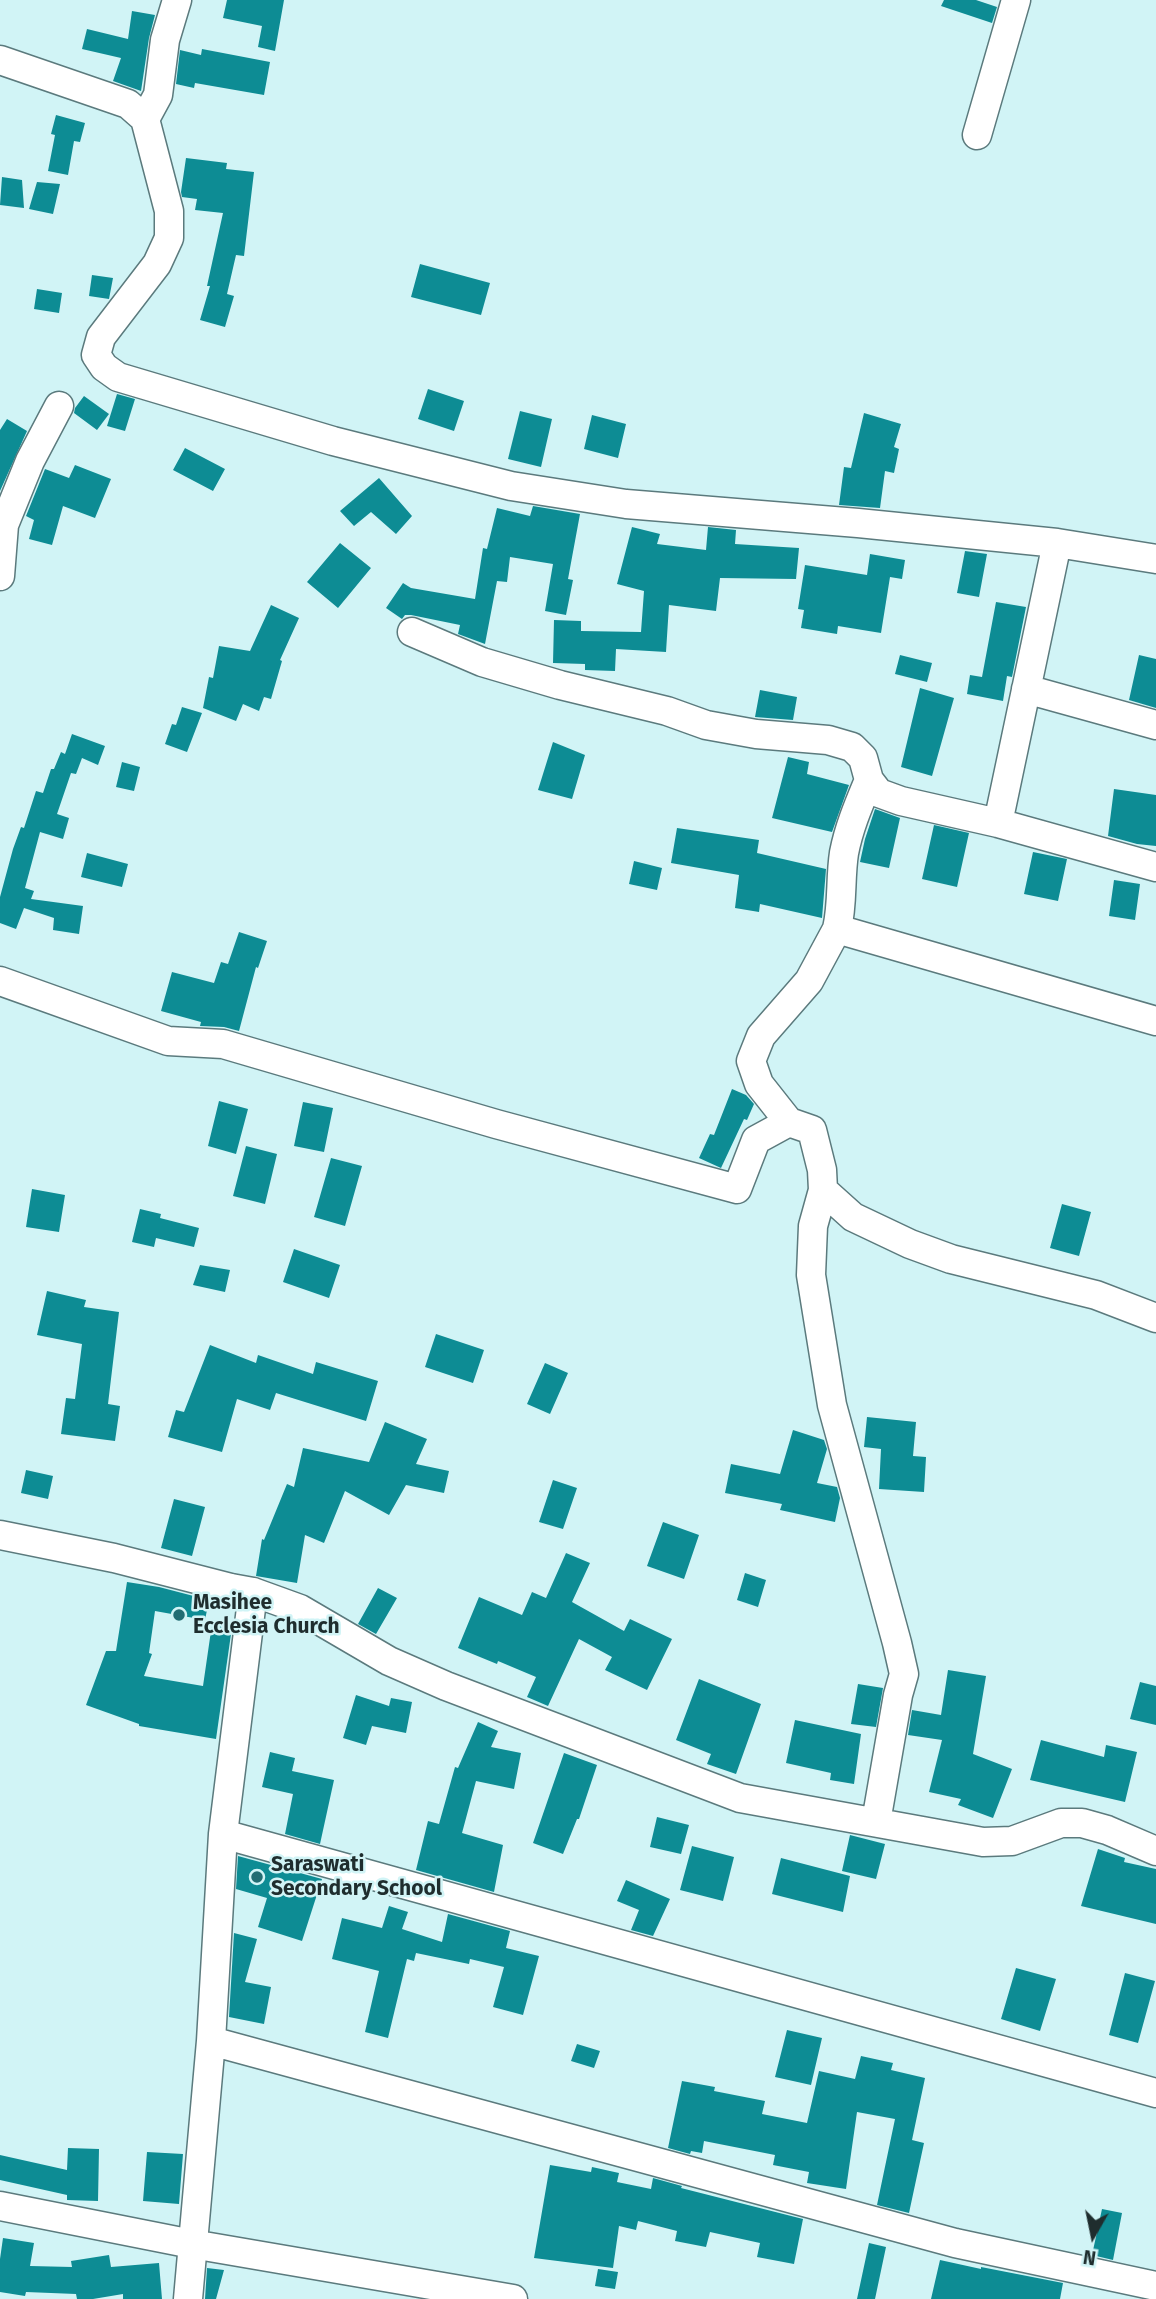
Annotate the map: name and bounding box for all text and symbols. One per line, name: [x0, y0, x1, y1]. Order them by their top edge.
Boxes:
place label: Masihee Ecclesia Church: [193, 1590, 340, 1640]
marker: Masihee Ecclesia Church: [171, 1607, 187, 1623]
place label: Saraswati Secondary School: [271, 1852, 442, 1902]
marker: Saraswati Secondary School: [249, 1869, 265, 1885]
north arrow: [1058, 2201, 1128, 2271]
text: N: [1082, 2245, 1098, 2270]

